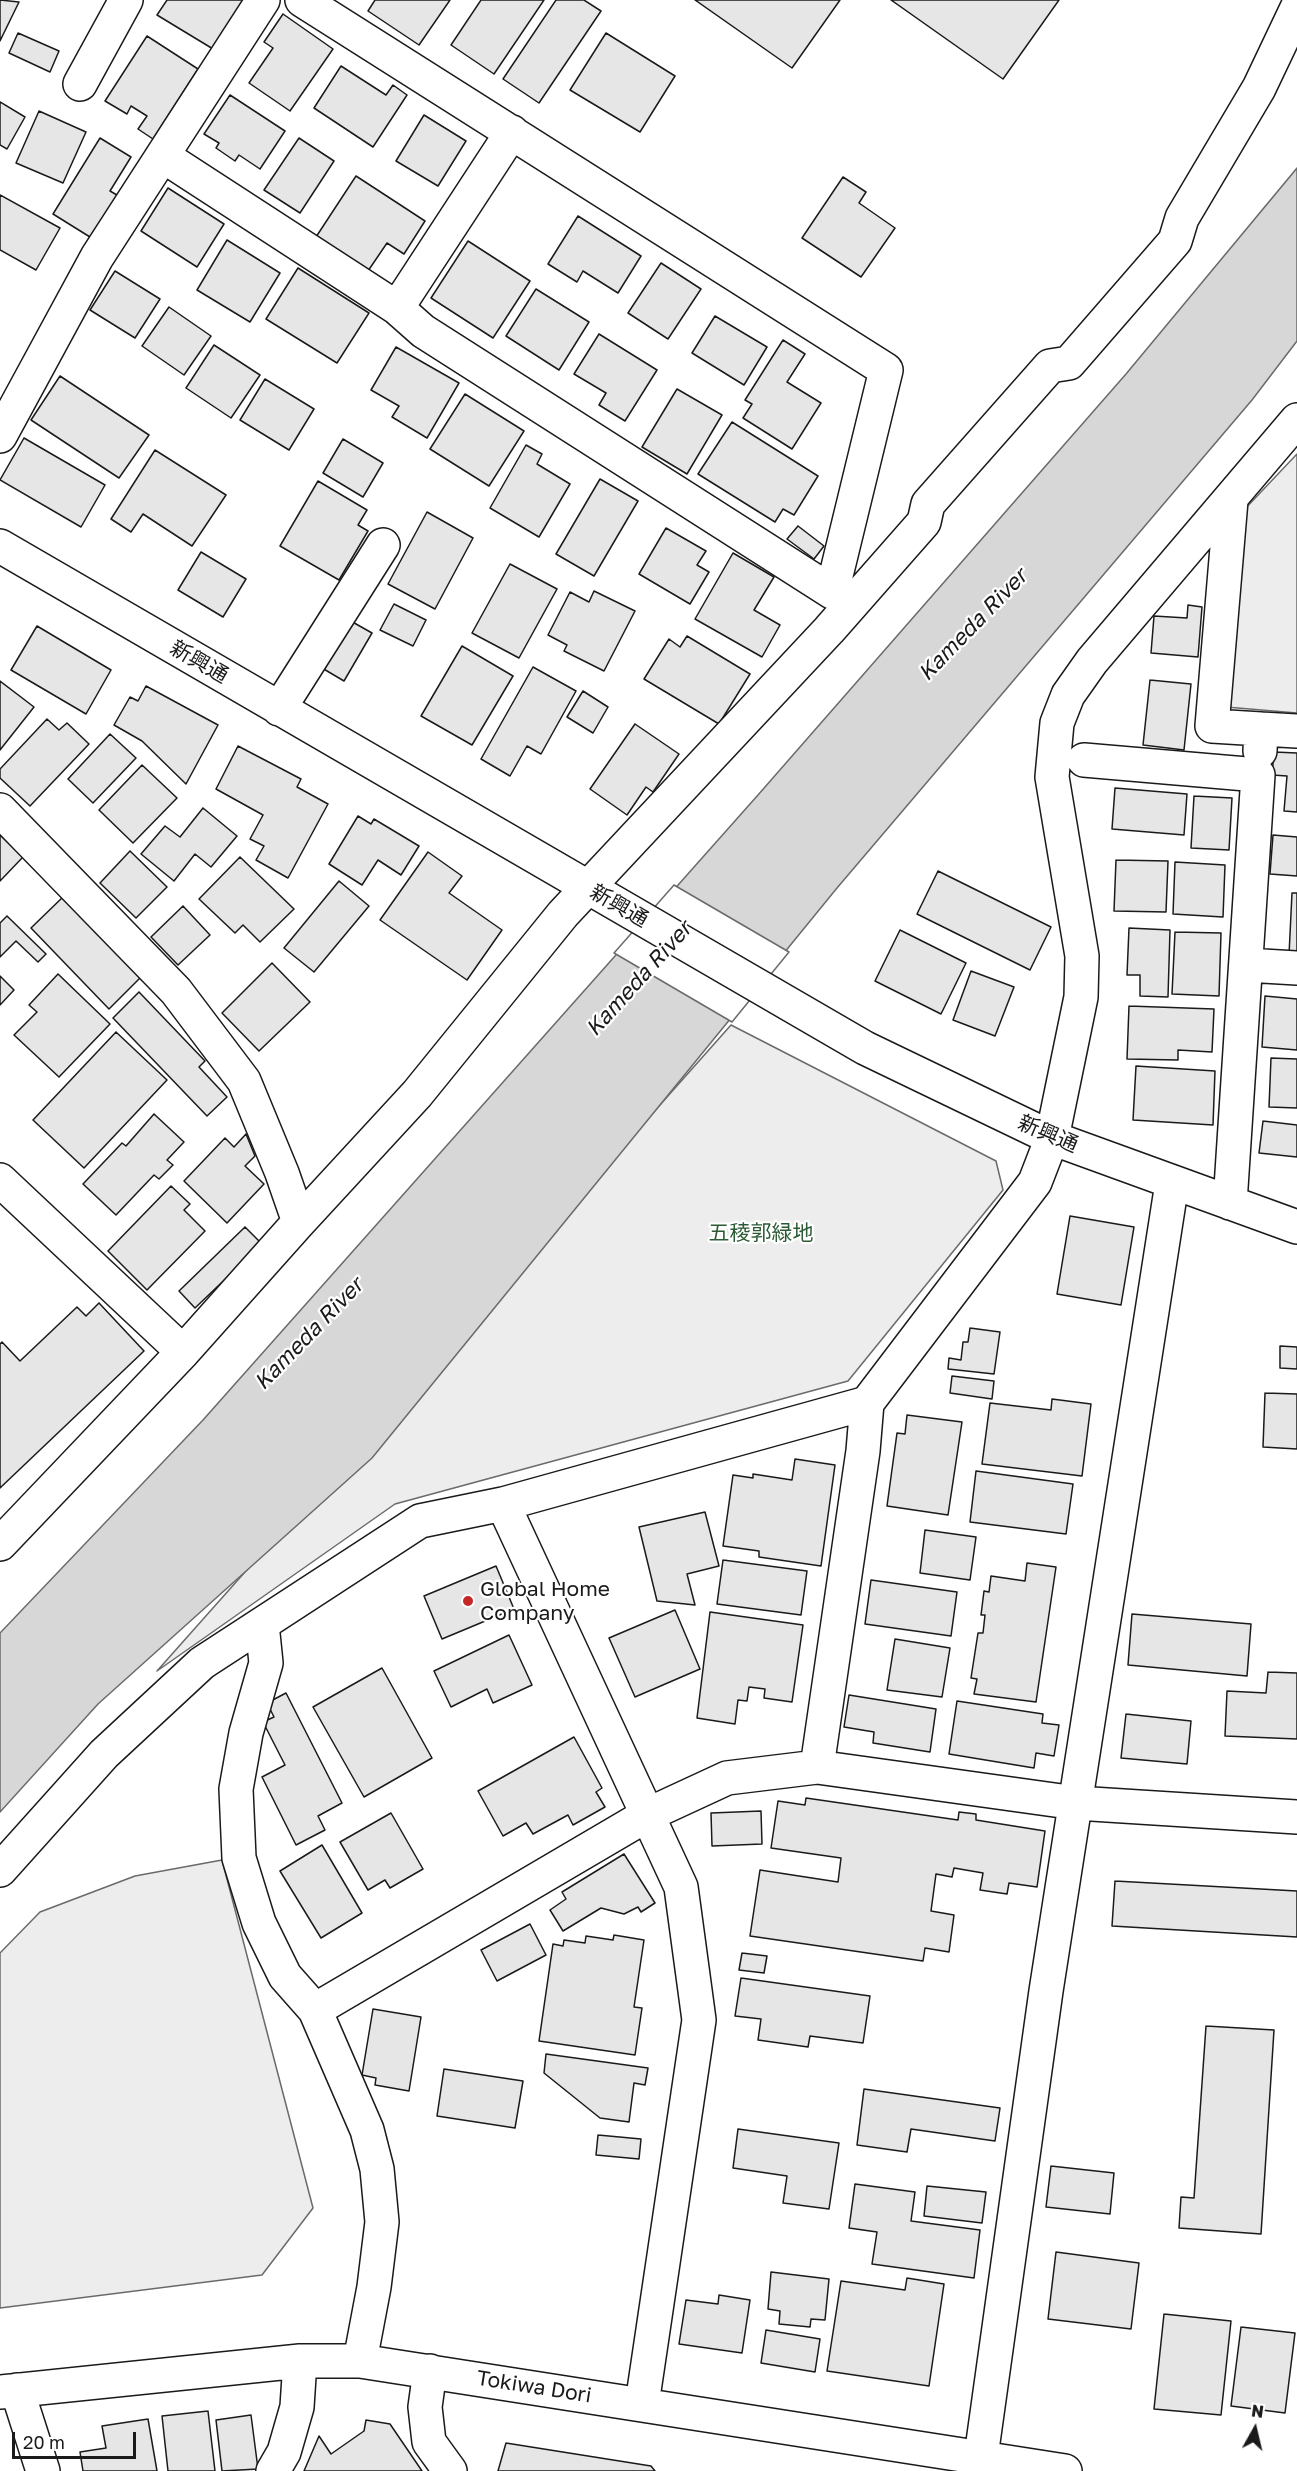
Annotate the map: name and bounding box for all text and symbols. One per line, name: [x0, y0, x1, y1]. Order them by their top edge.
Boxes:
water label: Kameda River: [913, 564, 1033, 686]
street label: 新興通: [165, 635, 233, 689]
street label: 新興通: [585, 879, 653, 933]
water label: Kameda River: [581, 916, 697, 1042]
street label: 新興通: [1014, 1110, 1082, 1158]
park label: 五稜郭緑地: [709, 1220, 813, 1246]
water label: Kameda River: [249, 1273, 369, 1395]
place label: Global Home Company: [480, 1576, 610, 1626]
marker: Global Home Company: [461, 1594, 475, 1608]
street label: Tokiwa Dori: [475, 2365, 593, 2409]
north arrow: [1225, 2399, 1285, 2459]
text: N: [1250, 2400, 1265, 2422]
scale bar: [15, 2420, 140, 2458]
text: 20 m: [23, 2431, 65, 2453]

